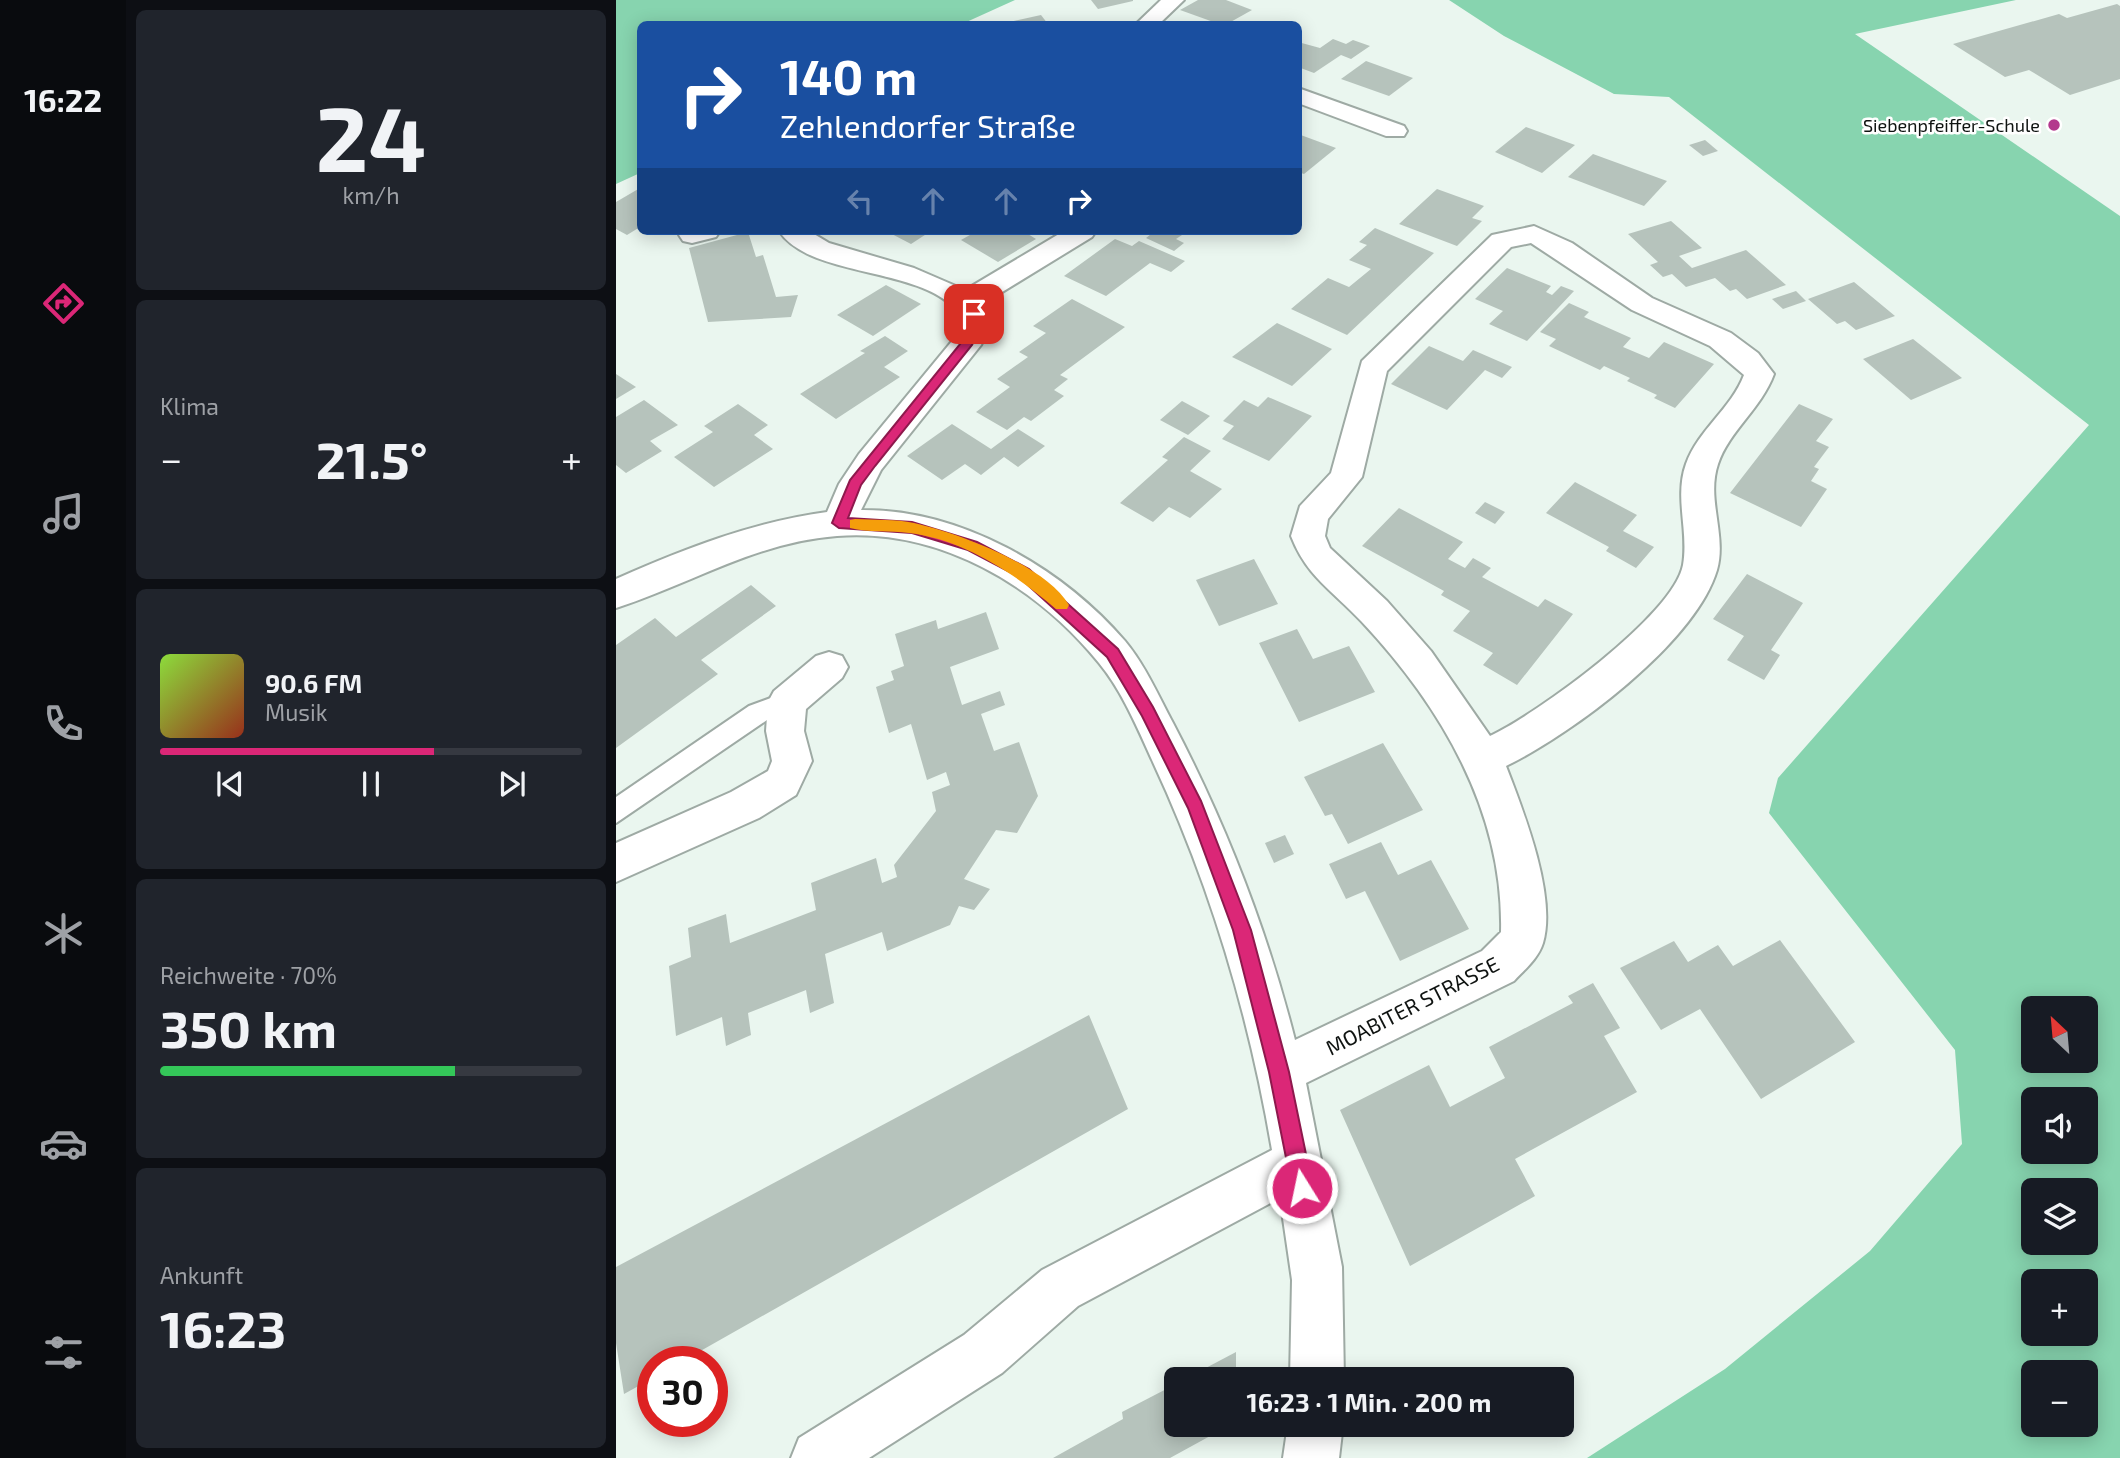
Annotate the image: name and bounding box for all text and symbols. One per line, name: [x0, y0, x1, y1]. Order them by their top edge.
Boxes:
text: 140 m: [780, 46, 917, 105]
icon: right: [665, 49, 756, 140]
text: 16:22: [24, 80, 102, 118]
text: 24: [316, 81, 426, 190]
text: Zehlendorfer Straße: [780, 106, 1076, 144]
place label: Siebenpfeiffer-Schule: [1863, 114, 2040, 136]
marker: Siebenpfeiffer-Schule: [2046, 117, 2062, 133]
text: km/h: [342, 181, 400, 209]
icon: left: [841, 182, 879, 220]
icon: ahead: [914, 182, 952, 220]
icon: ahead: [987, 182, 1025, 220]
icon: right: [1060, 182, 1098, 220]
icon: directions: [39, 279, 88, 328]
pin: [944, 284, 1004, 344]
icon: arrive: [955, 295, 993, 333]
text: Klima: [160, 392, 219, 420]
text: 21.5°: [316, 427, 428, 489]
text: −: [160, 435, 182, 481]
text: +: [561, 435, 582, 481]
icon: music: [39, 489, 88, 538]
text: 90.6 FM: [265, 667, 362, 698]
text: Musik: [265, 698, 327, 726]
icon: phone: [39, 699, 88, 748]
icon: previous: [211, 765, 249, 803]
icon: pause: [352, 765, 390, 803]
icon: next: [493, 765, 531, 803]
icon: climate: [39, 909, 88, 958]
street label: MOABITER STRASSE: [1321, 951, 1503, 1059]
text: Reichweite · 70%: [160, 961, 337, 989]
text: 350 km: [160, 996, 337, 1058]
north arrow: [2021, 996, 2098, 1073]
map controls: [2021, 996, 2098, 1437]
button: sound: [2021, 1087, 2098, 1164]
icon: car: [39, 1119, 88, 1168]
position arrow: [1265, 1151, 1339, 1225]
button: layers: [2021, 1178, 2098, 1255]
text: Ankunft: [160, 1261, 243, 1289]
button: +: [2021, 1269, 2098, 1346]
text: 16:23: [160, 1296, 286, 1358]
icon: filters: [39, 1328, 88, 1377]
speed limit sign: 30: [637, 1346, 728, 1437]
button: −: [2021, 1360, 2098, 1437]
text: 16:23 · 1 Min. · 200 m: [1247, 1386, 1491, 1417]

